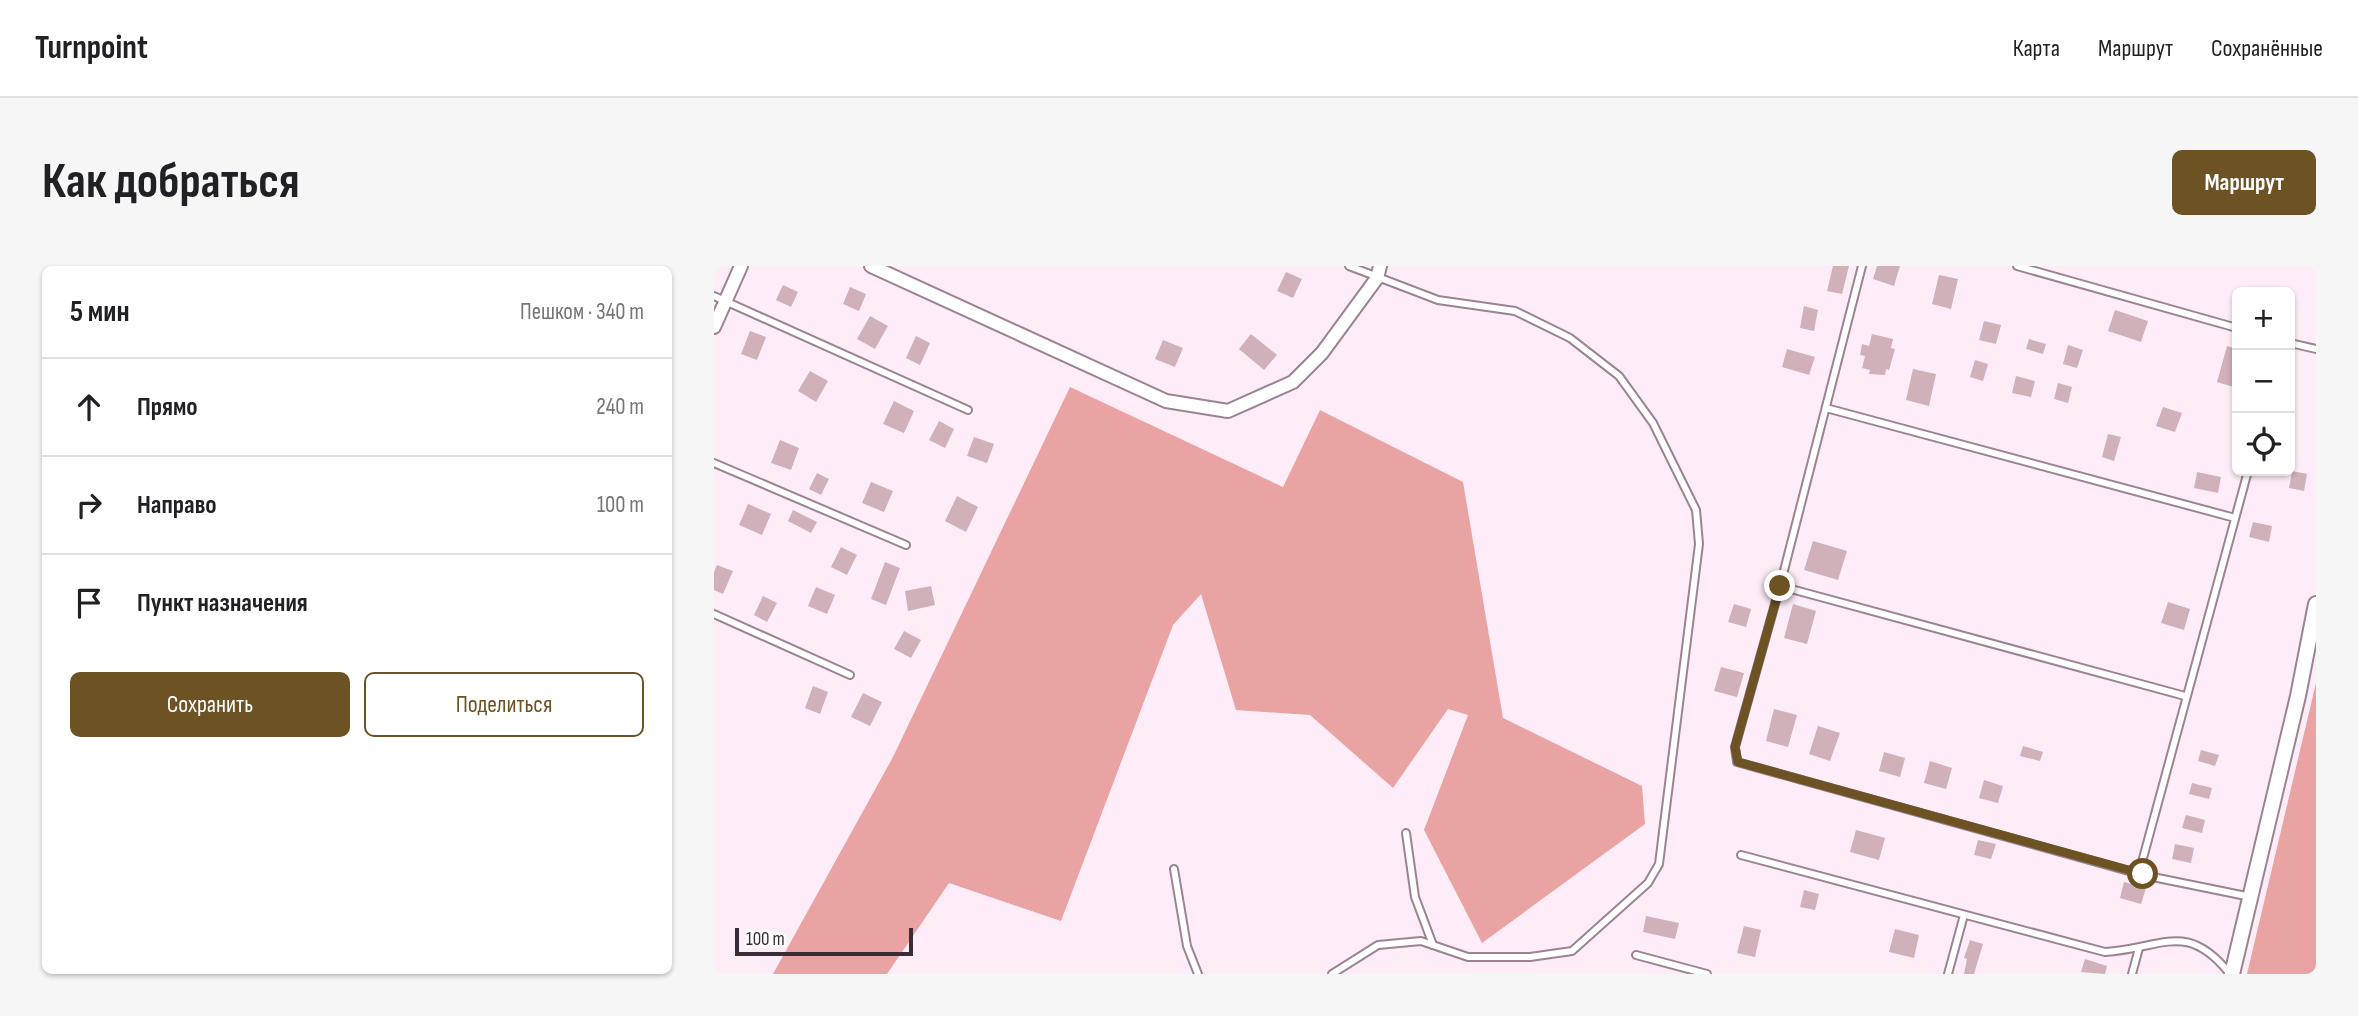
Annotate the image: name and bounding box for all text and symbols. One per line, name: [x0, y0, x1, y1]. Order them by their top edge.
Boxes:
text: Turnpoint: [35, 28, 148, 68]
text: Карта: [2013, 34, 2060, 63]
text: Маршрут: [2098, 34, 2173, 63]
text: Сохранённые: [2211, 34, 2323, 63]
button: Маршрут: [2172, 150, 2316, 215]
text: Как добраться: [42, 153, 300, 212]
map controls: [2232, 287, 2295, 476]
button: +: [2232, 287, 2295, 350]
text: 5 мин: [70, 294, 130, 330]
text: Пешком · 340 m: [520, 298, 644, 326]
button: −: [2232, 350, 2295, 413]
icon: ahead: [70, 388, 108, 426]
text: Прямо: [137, 392, 198, 423]
text: 240 m: [596, 393, 644, 421]
button: locate: [2232, 413, 2295, 476]
icon: right: [70, 486, 108, 524]
text: Направо: [137, 490, 216, 521]
text: 100 m: [597, 491, 644, 519]
route end: [1764, 570, 1795, 601]
icon: arrive: [70, 584, 108, 622]
text: Пункт назначения: [137, 588, 308, 619]
button: Сохранить: [70, 672, 350, 737]
button: Поделиться: [364, 672, 644, 737]
route start: [2127, 858, 2158, 889]
scale bar: [735, 925, 914, 957]
text: 100 m: [746, 928, 785, 951]

